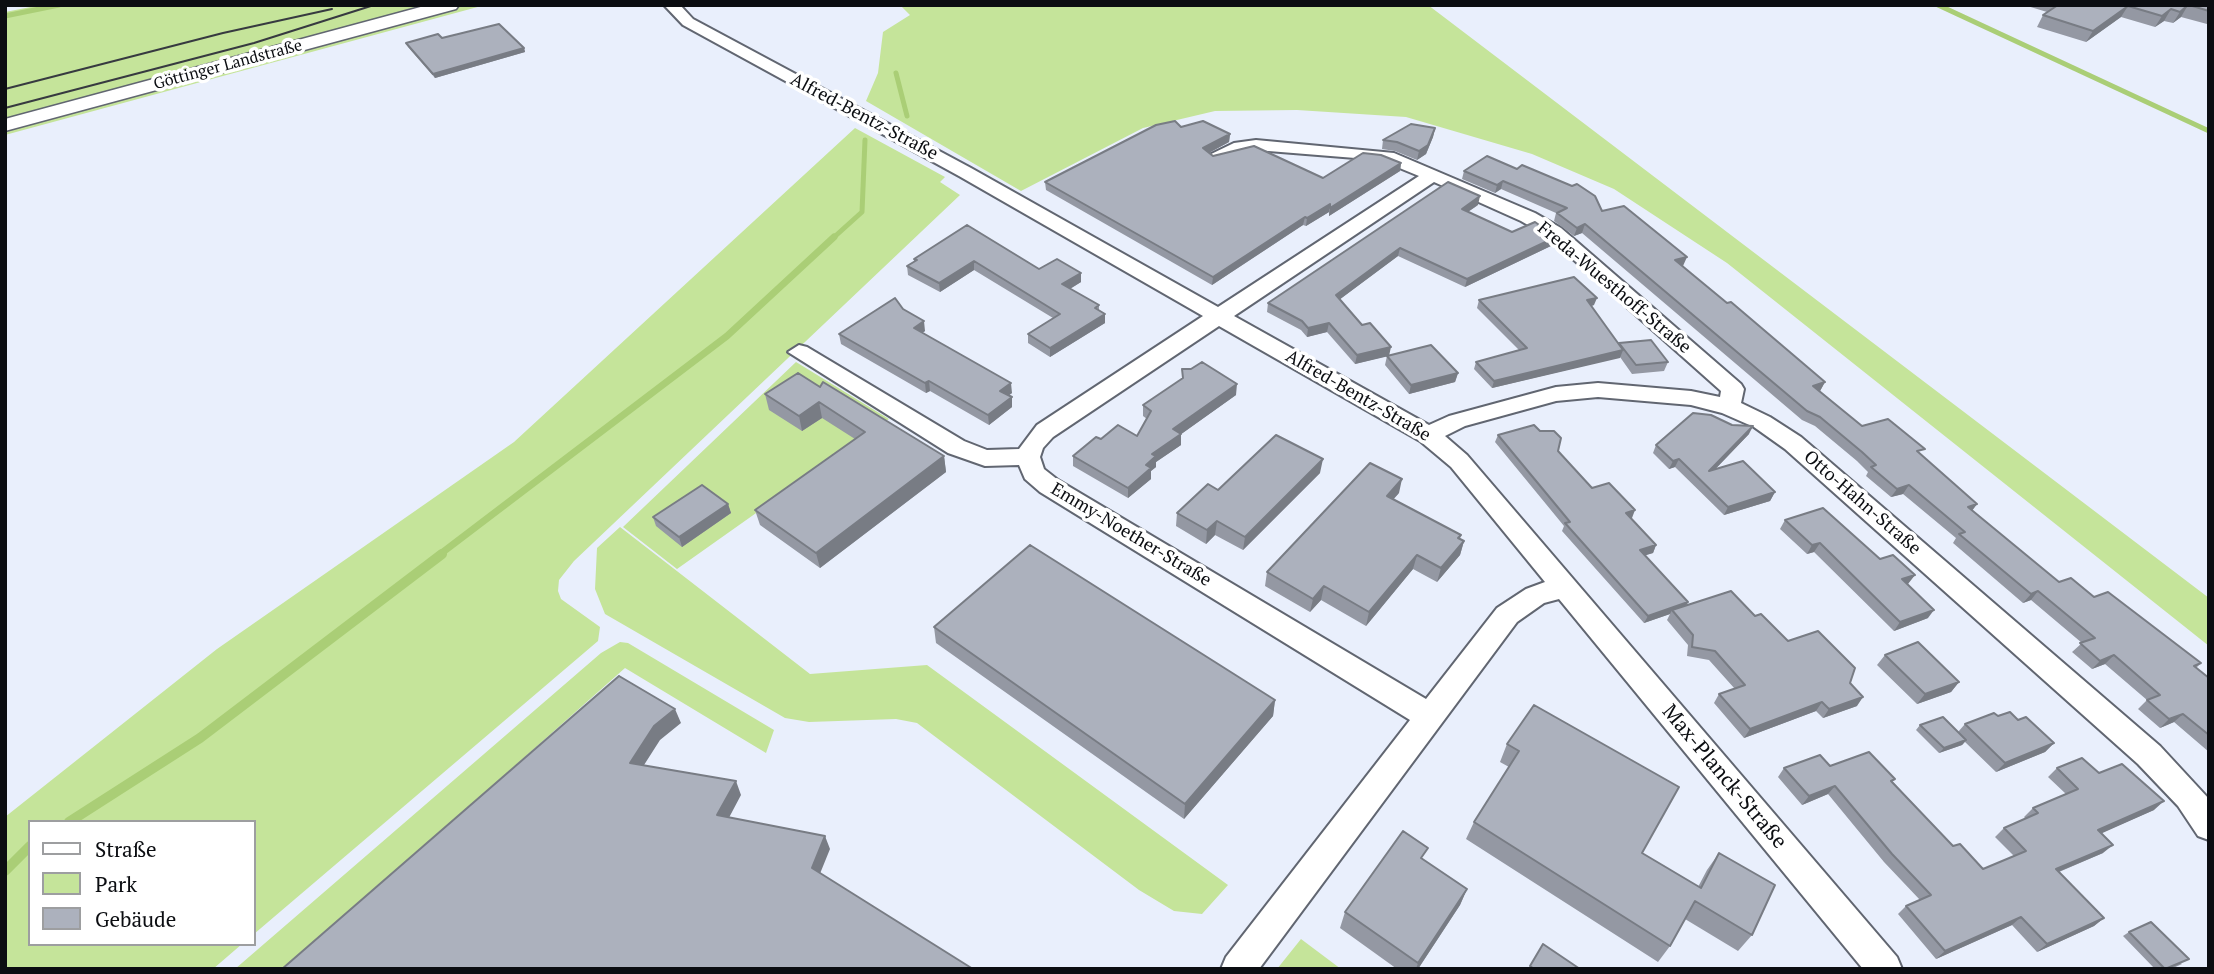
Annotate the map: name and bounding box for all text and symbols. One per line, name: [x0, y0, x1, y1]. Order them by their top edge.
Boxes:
street label: Göttinger Landstraße: [152, 36, 304, 94]
street label: Alfred-Bentz-Straße: [787, 69, 941, 165]
street label: Freda-Wuesthoff-Straße: [1533, 217, 1695, 359]
street label: Alfred-Bentz-Straße: [1282, 346, 1434, 446]
street label: Otto-Hahn-Straße: [1799, 446, 1925, 560]
street label: Emmy-Noether-Straße: [1047, 479, 1215, 591]
street label: Max-Planck-Straße: [1656, 700, 1792, 854]
legend: [28, 820, 256, 946]
text: Straße: [95, 835, 157, 863]
text: Park: [95, 870, 137, 898]
text: Gebäude: [95, 905, 176, 933]

